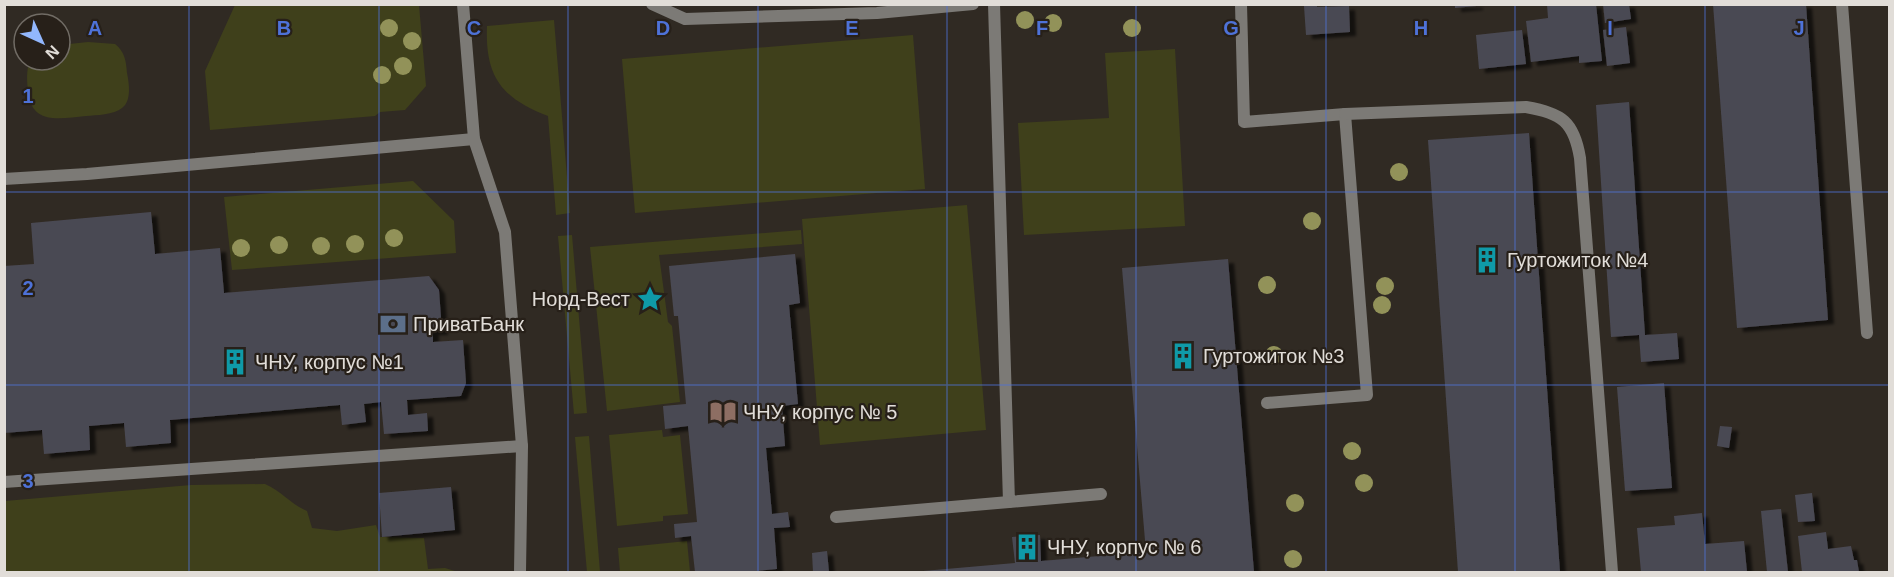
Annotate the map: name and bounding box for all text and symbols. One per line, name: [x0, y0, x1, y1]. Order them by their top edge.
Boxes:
north arrow: [12, 12, 72, 72]
text: A: [88, 17, 102, 39]
text: B: [277, 17, 291, 39]
text: C: [467, 17, 481, 39]
text: D: [656, 17, 670, 39]
text: E: [845, 17, 859, 39]
text: F: [1036, 17, 1048, 39]
text: G: [1223, 17, 1239, 39]
text: H: [1414, 17, 1428, 39]
text: I: [1607, 17, 1613, 39]
text: J: [1793, 17, 1805, 39]
text: N: [42, 42, 62, 62]
text: 1: [22, 85, 34, 107]
building icon: Гуртожиток №4: [1472, 245, 1502, 275]
place label: Гуртожиток №4: [1507, 249, 1648, 271]
text: 2: [22, 277, 34, 299]
place icon: Норд-Вест: [635, 284, 665, 314]
place label: Норд-Вест: [532, 288, 630, 310]
bank icon: ПриватБанк: [378, 309, 408, 339]
place label: ПриватБанк: [413, 313, 524, 335]
building icon: Гуртожиток №3: [1168, 341, 1198, 371]
place label: Гуртожиток №3: [1203, 345, 1344, 367]
building icon: ЧНУ, корпус №1: [220, 347, 250, 377]
place label: ЧНУ, корпус №1: [255, 351, 404, 373]
library icon: ЧНУ, корпус № 5: [708, 397, 738, 427]
place label: ЧНУ, корпус № 5: [743, 401, 897, 423]
text: 3: [22, 470, 34, 492]
building icon: ЧНУ, корпус № 6: [1012, 532, 1042, 562]
place label: ЧНУ, корпус № 6: [1047, 536, 1201, 558]

